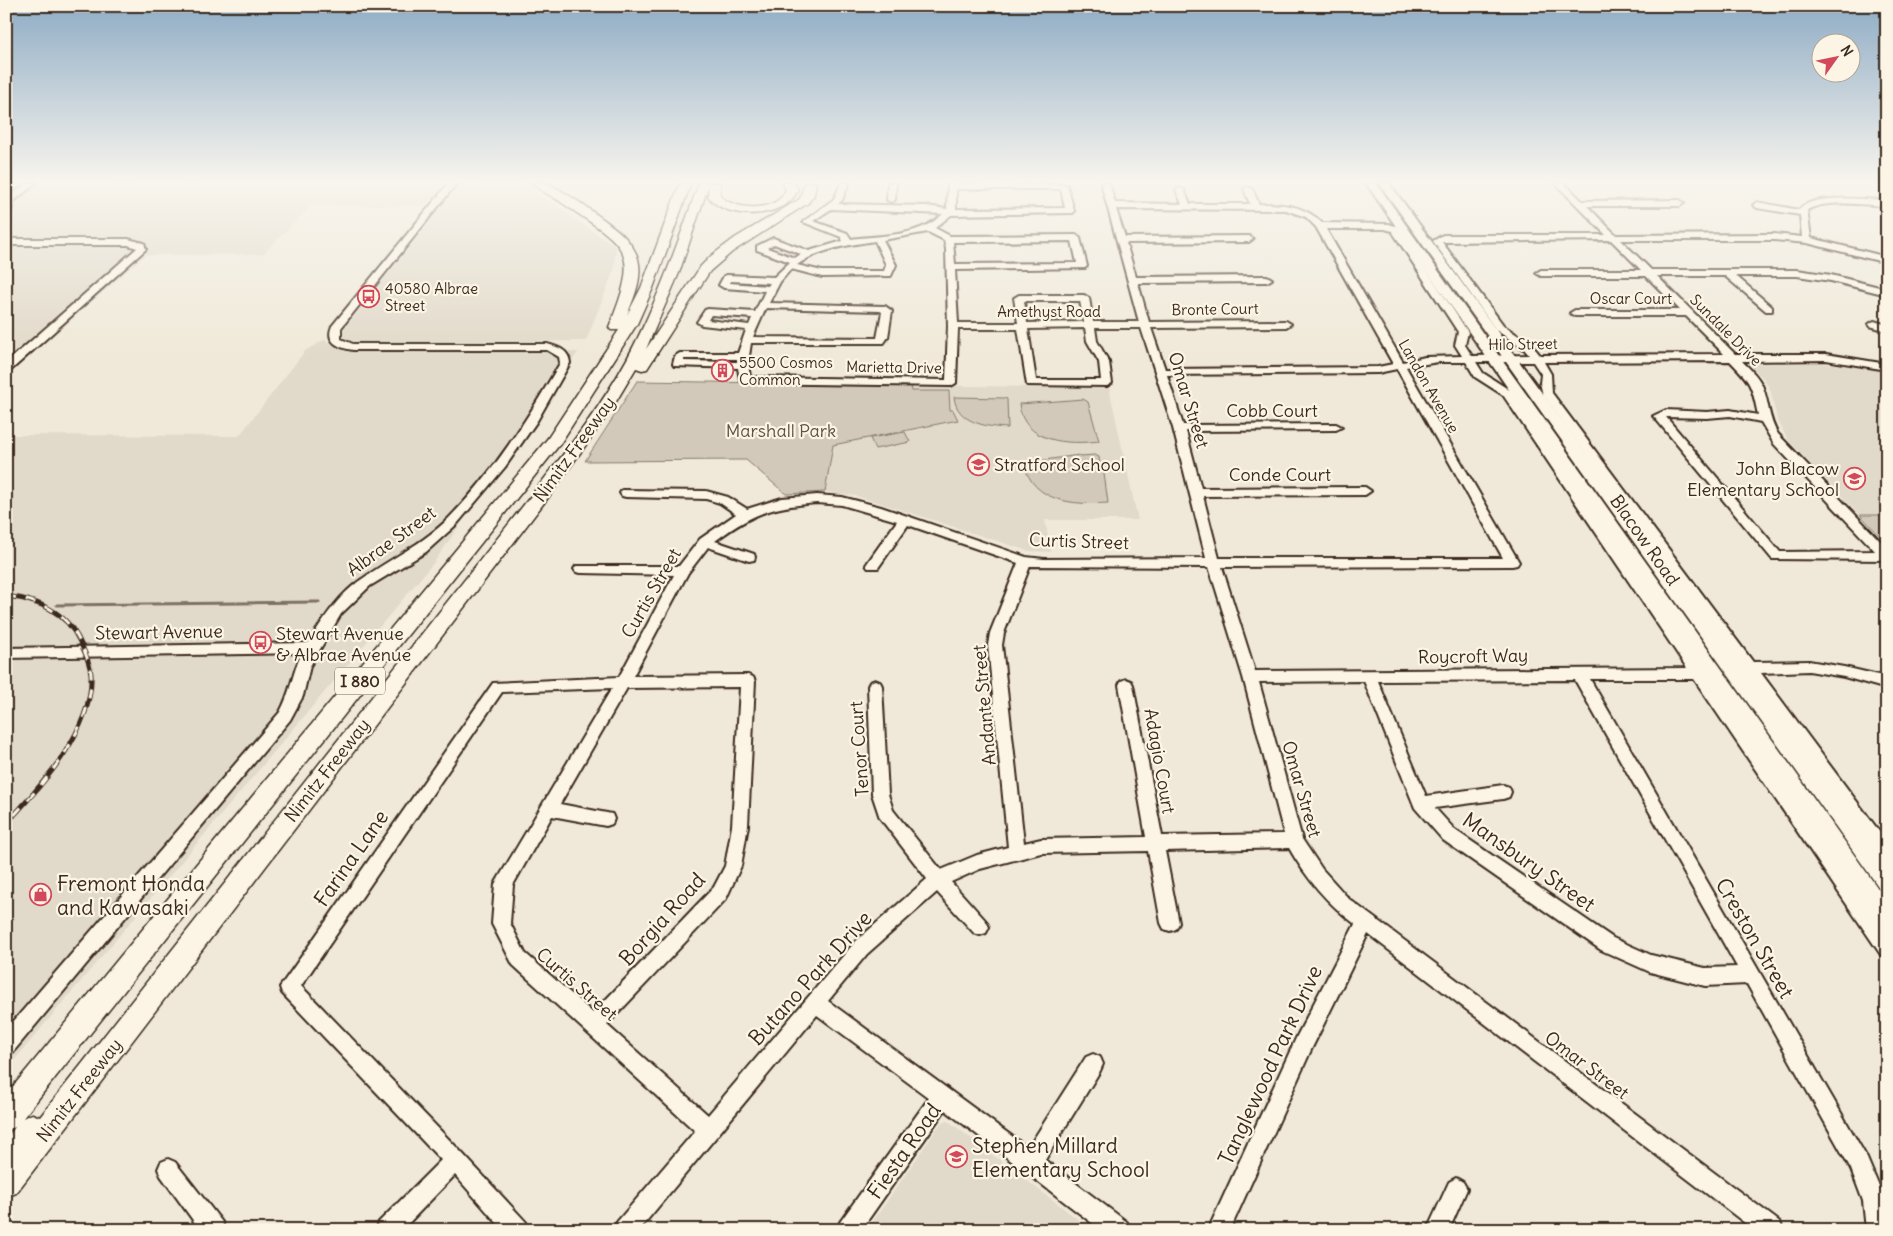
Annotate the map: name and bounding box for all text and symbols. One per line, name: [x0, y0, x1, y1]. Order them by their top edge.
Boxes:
north arrow: [1810, 32, 1860, 82]
text: N: [1837, 42, 1857, 60]
place label: 40580 Albrae Street: [385, 279, 478, 315]
bus stop icon: 40580 Albrae Street: [357, 285, 381, 309]
street label: Oscar Court: [1590, 289, 1672, 308]
street label: Sundale Drive: [1686, 290, 1766, 370]
street label: Bronte Court: [1171, 299, 1259, 319]
street label: Amethyst Road: [997, 302, 1101, 321]
street label: Hilo Street: [1488, 334, 1558, 354]
street label: Landon Avenue: [1394, 336, 1464, 436]
street label: Omar Street: [1163, 349, 1215, 451]
place label: 5500 Cosmos Common: [739, 353, 833, 389]
street label: Marietta Drive: [846, 357, 942, 377]
building icon: 5500 Cosmos Common: [711, 359, 735, 383]
street label: Nimitz Freeway: [528, 392, 620, 506]
street label: Cobb Court: [1226, 399, 1318, 422]
park label: Marshall Park: [726, 419, 836, 442]
school or university icon: Stratford School: [966, 452, 990, 476]
place label: Stratford School: [994, 453, 1125, 476]
place label: John Blacow Elementary School: [1687, 457, 1839, 501]
street label: Conde Court: [1229, 463, 1331, 486]
school or university icon: John Blacow Elementary School: [1843, 466, 1867, 490]
street label: Blacow Road: [1605, 490, 1685, 590]
street label: Albrae Street: [342, 501, 440, 581]
street label: Curtis Street: [1029, 528, 1129, 554]
street label: Curtis Street: [616, 544, 686, 642]
street label: Stewart Avenue: [95, 619, 223, 645]
place label: Stewart Avenue & Albrae Avenue: [276, 622, 411, 666]
bus stop icon: Stewart Avenue & Albrae Avenue: [248, 631, 272, 655]
street label: Andante Street: [967, 644, 1001, 766]
street label: Roycroft Way: [1418, 644, 1528, 668]
road number: I 880: [335, 668, 385, 694]
street label: Tenor Court: [844, 700, 874, 798]
street label: Adagio Court: [1139, 707, 1181, 815]
street label: Nimitz Freeway: [279, 714, 375, 826]
street label: Omar Street: [1277, 738, 1327, 840]
street label: Farina Lane: [308, 804, 394, 912]
street label: Mansbury Street: [1457, 806, 1601, 918]
street label: Borgia Road: [613, 867, 711, 971]
place label: Fremont Honda and Kawasaki: [57, 870, 205, 921]
street label: Creston Street: [1710, 873, 1800, 1003]
shop icon: Fremont Honda and Kawasaki: [29, 883, 53, 907]
street label: Butano Park Drive: [742, 905, 878, 1051]
street label: Curtis Street: [532, 943, 622, 1025]
street label: Tanglewood Park Drive: [1212, 961, 1328, 1169]
street label: Omar Street: [1540, 1026, 1634, 1104]
street label: Nimitz Freeway: [31, 1034, 127, 1146]
street label: Fiesta Road: [861, 1098, 947, 1204]
place label: Stephen Millard Elementary School: [972, 1132, 1149, 1183]
school or university icon: Stephen Millard Elementary School: [944, 1145, 968, 1169]

